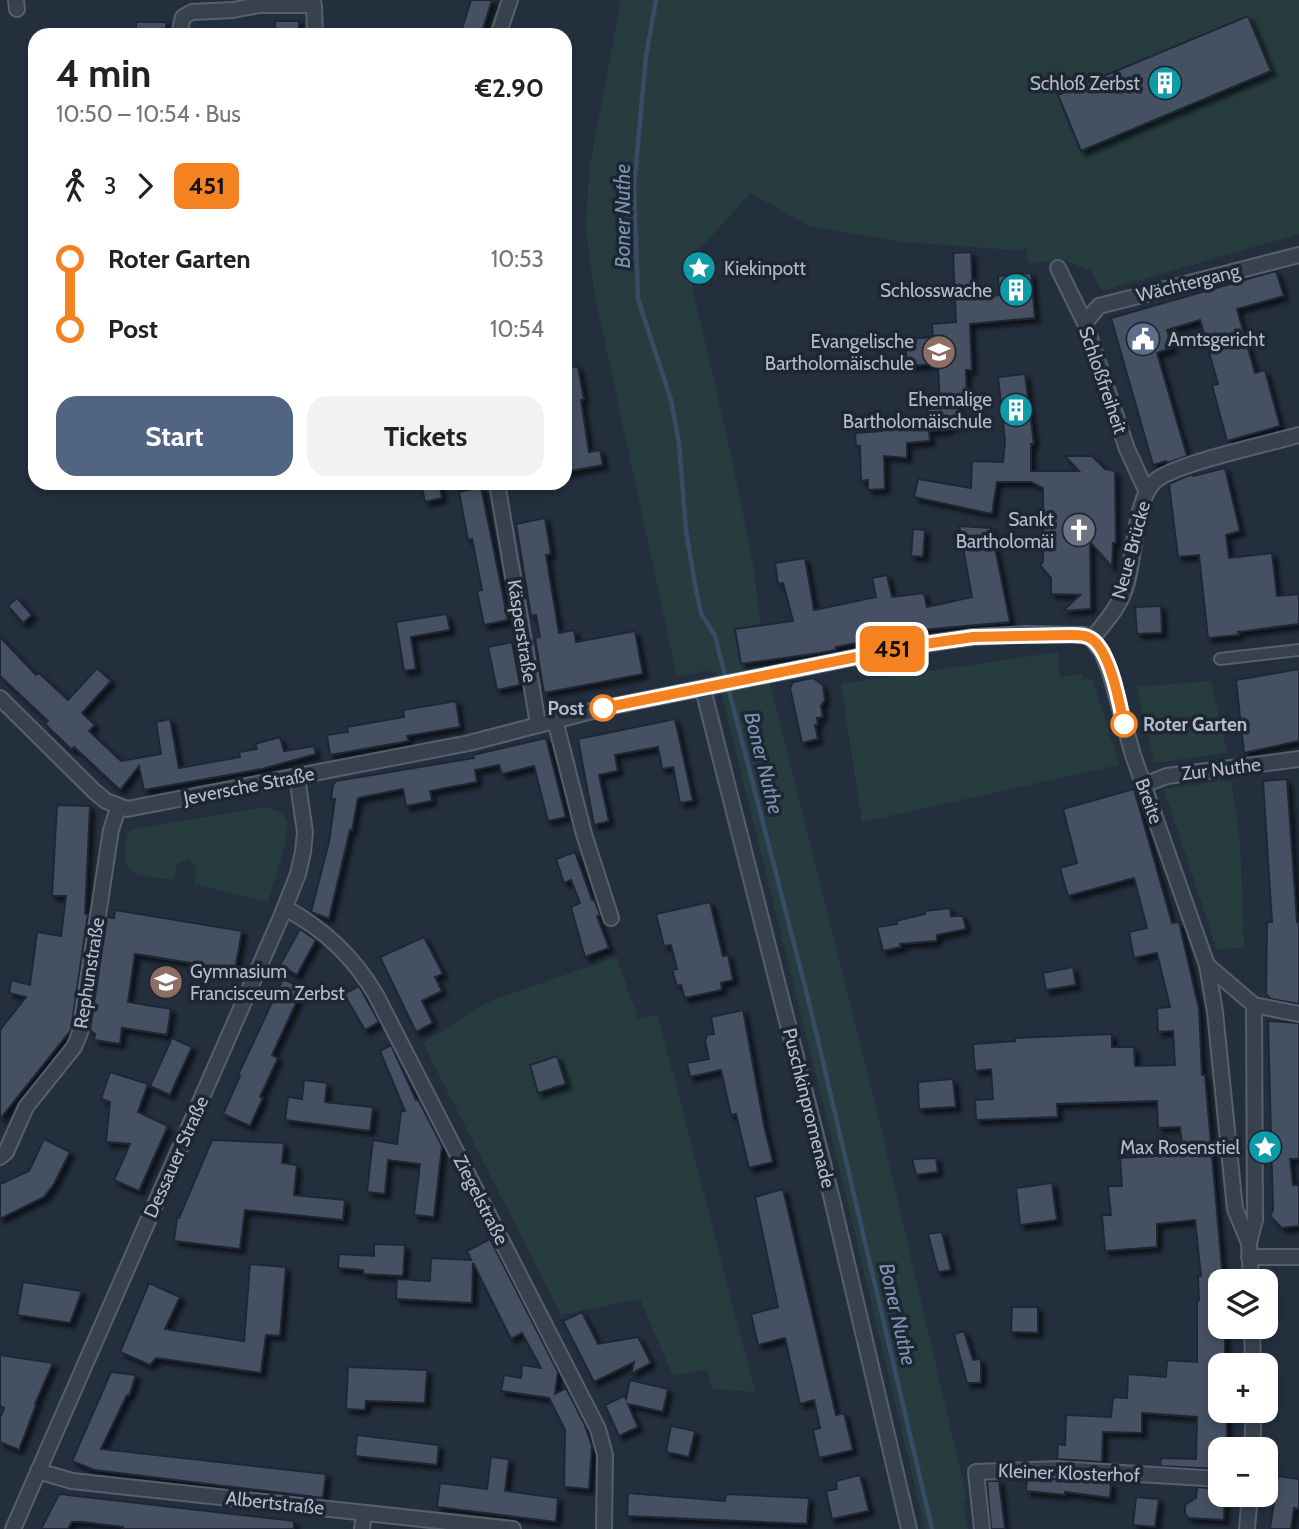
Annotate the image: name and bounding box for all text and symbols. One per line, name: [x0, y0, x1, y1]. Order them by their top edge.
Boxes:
text: 4 min: [56, 50, 151, 97]
building icon: Schloß Zerbst: [1146, 64, 1184, 102]
text: €2.90: [475, 72, 544, 104]
place label: Schloß Zerbst: [1030, 72, 1141, 95]
text: 10:50 – 10:54 · Bus: [56, 100, 241, 128]
water label: Boner Nuthe: [610, 163, 635, 268]
icon: walk: [56, 167, 94, 205]
icon: forward: [126, 167, 164, 205]
text: 451: [188, 171, 225, 200]
text: 3: [104, 172, 116, 200]
text: Roter Garten: [108, 243, 251, 275]
text: 10:53: [491, 245, 544, 273]
place icon: Kiekinpott: [680, 249, 718, 287]
place label: Kiekinpott: [724, 257, 806, 280]
street label: Wächtergang: [1134, 259, 1243, 307]
building icon: Schlosswache: [997, 271, 1035, 309]
place label: Schlosswache: [880, 279, 992, 302]
text: Post: [108, 313, 158, 345]
text: 10:54: [490, 315, 544, 343]
public building icon: Amtsgericht: [1124, 320, 1162, 358]
street label: Schloßfreiheit: [1074, 323, 1132, 437]
place label: Amtsgericht: [1168, 328, 1265, 351]
place label: Evangelische Bartholomäischule: [765, 330, 914, 375]
school or university icon: Evangelische Bartholomäischule: [920, 333, 958, 371]
place label: Ehemalige Bartholomäischule: [843, 388, 992, 433]
building icon: Ehemalige Bartholomäischule: [997, 391, 1035, 429]
button: Start: [56, 396, 293, 476]
button: Tickets: [307, 396, 544, 476]
street label: Neue Brücke: [1107, 498, 1155, 601]
place label: Sankt Bartholomäi: [956, 508, 1055, 553]
church icon: Sankt Bartholomäi: [1060, 511, 1098, 549]
street label: Käsperstraße: [503, 578, 542, 684]
line badge: 451: [852, 626, 932, 672]
text: 451: [874, 634, 910, 663]
marker: Post: [590, 695, 616, 721]
place label: Post: [548, 697, 584, 720]
water label: Boner Nuthe: [739, 709, 789, 817]
marker: Roter Garten: [1111, 711, 1137, 737]
place label: Roter Garten: [1143, 713, 1247, 736]
street label: Zur Nuthe: [1180, 753, 1262, 785]
street label: Jeversche Straße: [181, 762, 317, 810]
street label: Breite: [1130, 775, 1168, 827]
street label: Rephunstraße: [69, 916, 109, 1030]
place label: Gymnasium Francisceum Zerbst: [190, 960, 345, 1005]
school or university icon: Gymnasium Francisceum Zerbst: [147, 963, 185, 1001]
street label: Puschkinpromenade: [778, 1026, 840, 1191]
street label: Dessauer Straße: [139, 1092, 213, 1222]
place icon: Max Rosenstiel: [1246, 1128, 1284, 1166]
place label: Max Rosenstiel: [1120, 1136, 1241, 1159]
street label: Ziegelstraße: [449, 1151, 514, 1249]
water label: Boner Nuthe: [874, 1260, 922, 1368]
map controls: [1208, 1269, 1278, 1507]
button: layers: [1208, 1269, 1278, 1339]
button: +: [1208, 1353, 1278, 1423]
button: −: [1208, 1437, 1278, 1507]
street label: Kleiner Klosterhof: [998, 1459, 1141, 1487]
street label: Albertstraße: [225, 1486, 325, 1520]

